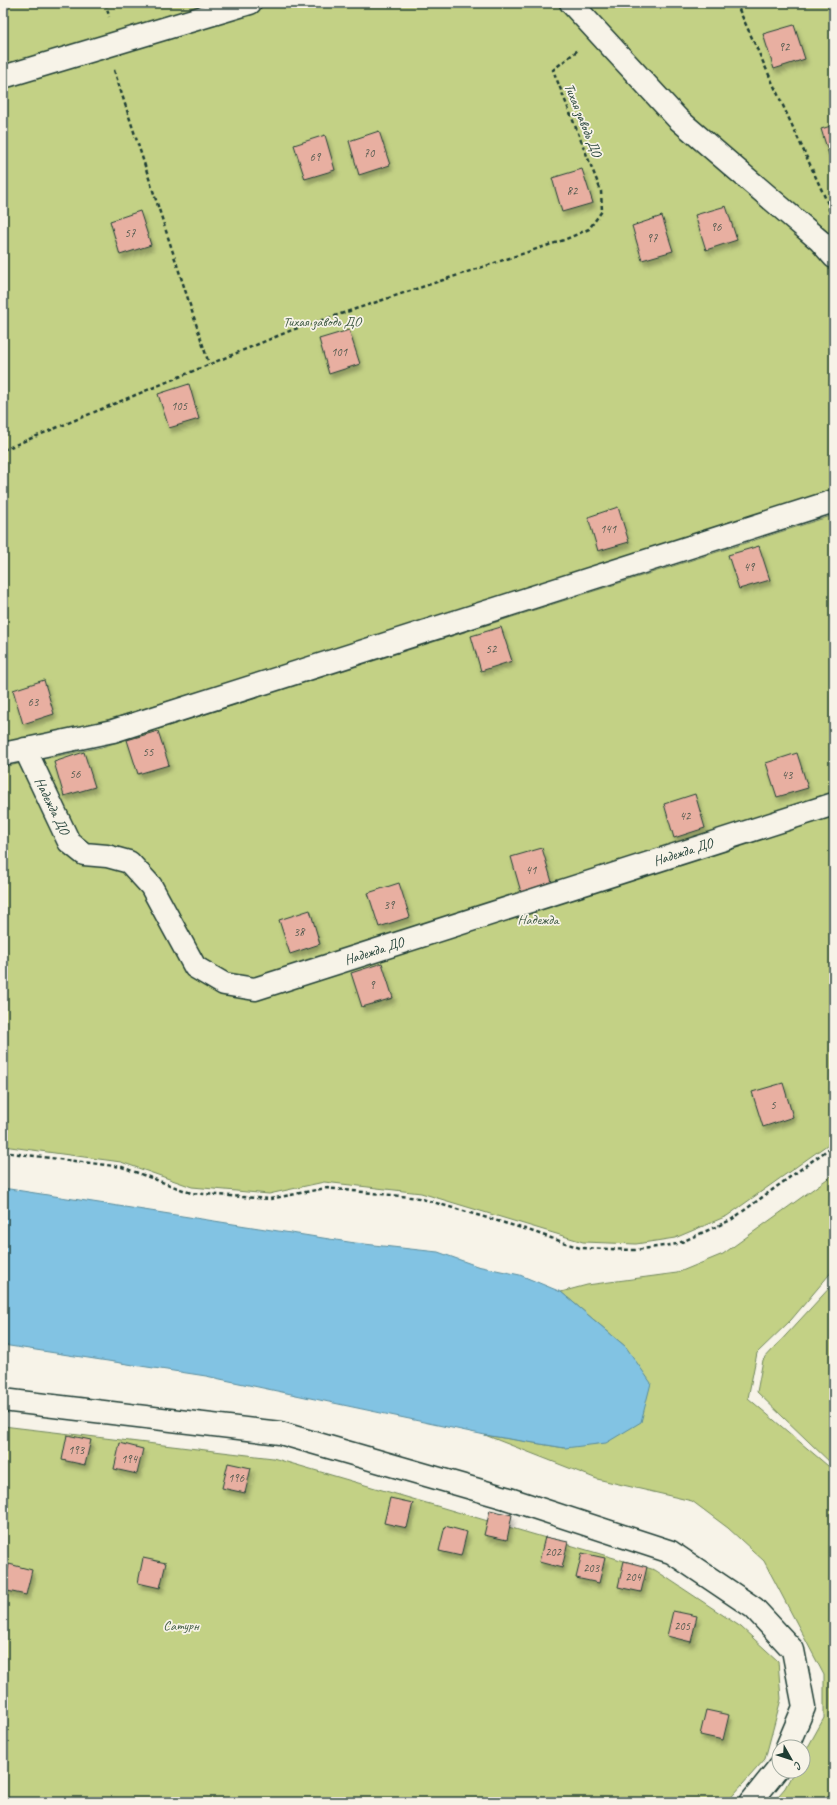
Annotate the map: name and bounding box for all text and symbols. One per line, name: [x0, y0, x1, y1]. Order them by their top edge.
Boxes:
house number: 92: [779, 39, 791, 55]
street label: Тихая заводь ДО: [561, 81, 606, 161]
house number: 70: [364, 145, 376, 161]
house number: 69: [310, 149, 322, 165]
house number: 82: [567, 183, 579, 199]
house number: 96: [711, 219, 722, 235]
house number: 57: [125, 225, 136, 241]
house number: 97: [647, 230, 658, 246]
park label: Тихая заводь ДО: [283, 313, 363, 330]
house number: 101: [331, 344, 348, 360]
house number: 105: [171, 398, 188, 414]
house number: 141: [600, 521, 617, 537]
house number: 49: [744, 559, 756, 575]
house number: 52: [486, 641, 498, 657]
house number: 63: [28, 694, 40, 710]
house number: 55: [143, 744, 154, 760]
house number: 56: [70, 766, 81, 782]
house number: 43: [782, 767, 794, 783]
street label: Надежда ДО: [31, 775, 74, 839]
house number: 42: [680, 808, 692, 824]
street label: Надежда ДО: [651, 834, 717, 870]
house number: 41: [526, 862, 537, 878]
house number: 39: [384, 897, 396, 913]
park label: Надежда: [518, 911, 560, 928]
house number: 38: [294, 924, 306, 940]
street label: Надежда ДО: [342, 933, 408, 969]
house number: 9: [369, 977, 376, 993]
house number: 5: [770, 1097, 776, 1113]
house number: 193: [68, 1442, 86, 1458]
house number: 194: [121, 1451, 139, 1467]
house number: 196: [228, 1470, 245, 1486]
house number: 202: [545, 1544, 563, 1560]
house number: 203: [583, 1560, 601, 1576]
house number: 204: [625, 1569, 643, 1585]
park label: Сатурн: [163, 1617, 200, 1634]
house number: 205: [674, 1618, 691, 1634]
north arrow: [771, 1739, 811, 1779]
text: С: [791, 1759, 806, 1773]

